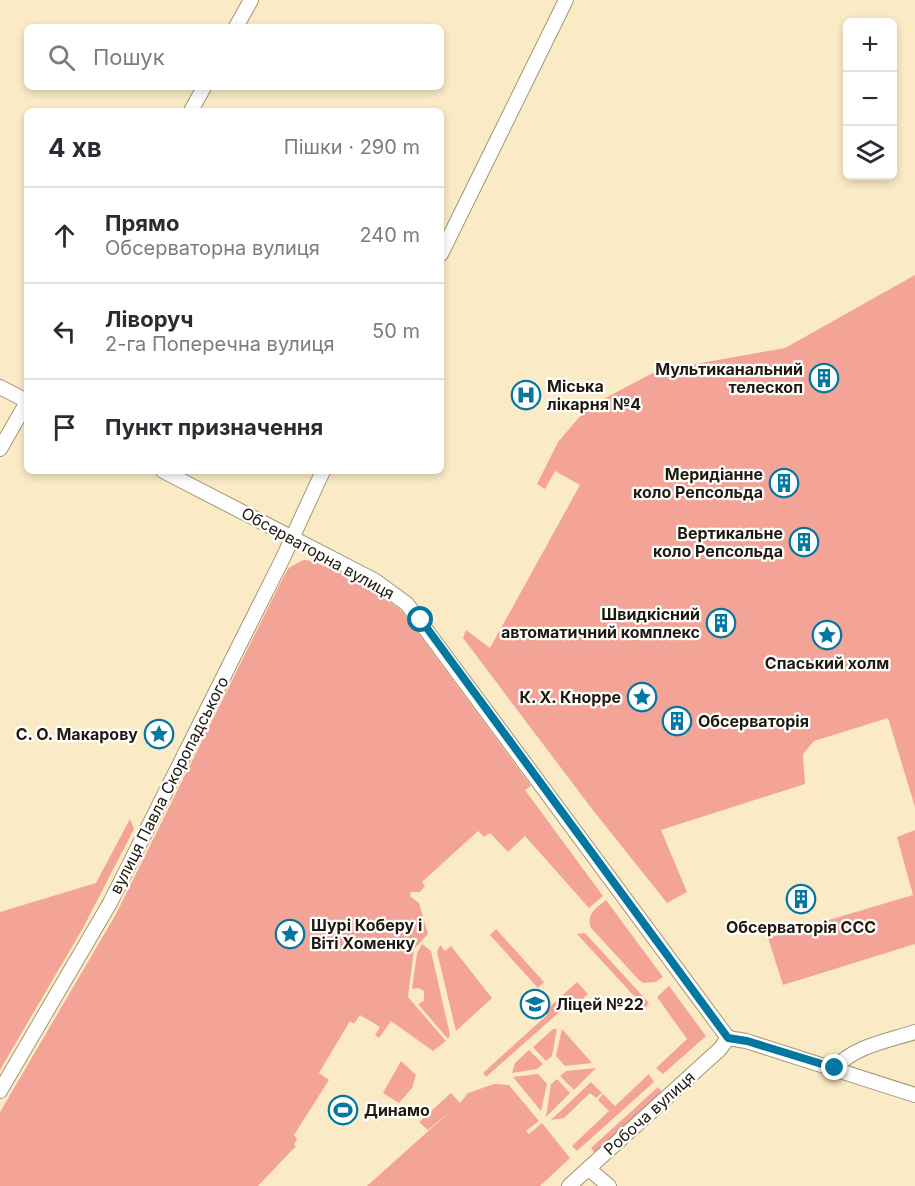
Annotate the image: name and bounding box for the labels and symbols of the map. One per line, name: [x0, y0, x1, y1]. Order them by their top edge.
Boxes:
place label: Мультиканальний телескоп: [655, 359, 803, 397]
building icon: Мультиканальний телескоп: [808, 362, 840, 394]
place label: Міська лікарня №4: [547, 376, 641, 414]
hospital icon: Міська лікарня №4: [510, 379, 542, 411]
place label: Меридіанне коло Репсольда: [633, 464, 763, 502]
building icon: Меридіанне коло Репсольда: [768, 467, 800, 499]
street label: Обсерваторна вулиця: [238, 503, 398, 603]
place label: Вертикальне коло Репсольда: [653, 523, 783, 561]
building icon: Вертикальне коло Репсольда: [788, 526, 820, 558]
place label: Швидкісний автоматичний комплекс: [501, 604, 700, 642]
route start: [407, 606, 433, 632]
building icon: Швидкісний автоматичний комплекс: [705, 607, 737, 639]
place icon: Спаський холм: [811, 619, 843, 651]
place label: Спаський холм: [765, 653, 889, 673]
street label: вулиця Павла Скоропадського: [105, 673, 233, 897]
place icon: К. Х. Кнорре: [626, 681, 658, 713]
place label: К. Х. Кнорре: [519, 687, 621, 707]
building icon: Обсерваторія: [661, 705, 693, 737]
place label: Обсерваторія: [698, 711, 809, 731]
place icon: С. О. Макарову: [143, 718, 175, 750]
place label: С. О. Макарову: [16, 724, 138, 744]
building icon: Обсерваторія ССС: [785, 883, 817, 915]
place label: Шурі Коберу і Віті Хоменку: [311, 915, 422, 953]
place label: Обсерваторія ССС: [726, 917, 876, 937]
place icon: Шурі Коберу і Віті Хоменку: [274, 918, 306, 950]
school or university icon: Ліцей №22: [519, 988, 551, 1020]
place label: Ліцей №22: [556, 994, 644, 1014]
route end: [821, 1054, 847, 1080]
street label: Робоча вулиця: [599, 1067, 699, 1159]
sports icon: Динамо: [327, 1094, 359, 1126]
place label: Динамо: [364, 1100, 430, 1120]

